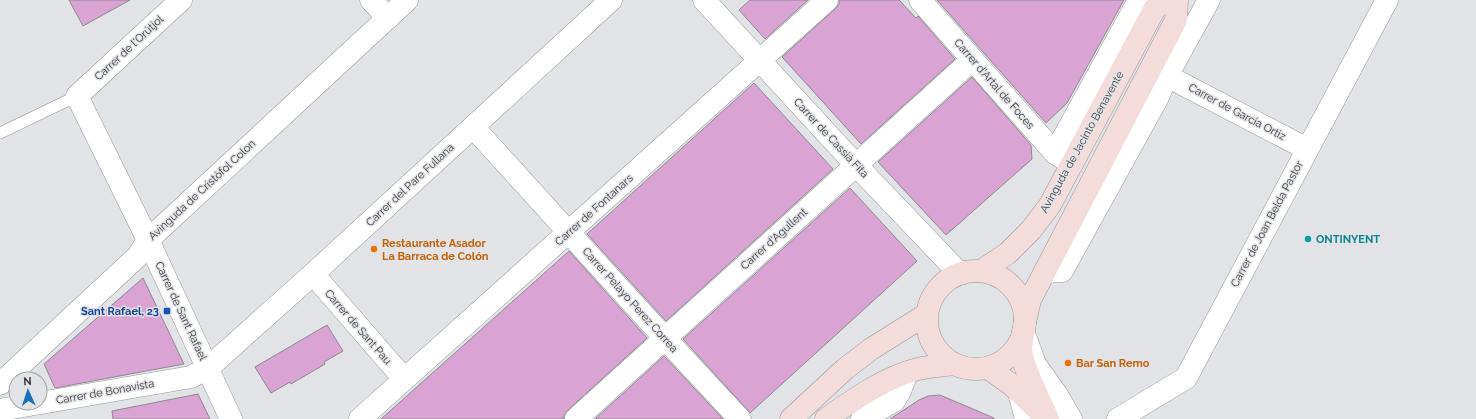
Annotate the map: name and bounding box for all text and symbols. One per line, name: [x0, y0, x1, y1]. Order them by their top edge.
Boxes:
street label: Carrer de l'Orútjol: [92, 13, 166, 83]
street label: Carrer d'Artal de Foces: [951, 36, 1037, 132]
street label: Avinguda de Jacinto Benavente: [1038, 68, 1127, 215]
street label: Carrer de Garcia Ortiz: [1186, 81, 1288, 143]
street label: Carrer de Cassià Fita: [791, 96, 871, 180]
street label: Avinguda de Cristòfol Colon: [146, 137, 258, 243]
street label: Carrer del Pare Fullana: [363, 141, 457, 229]
street label: Carrer de Joan Belda Pastor: [1228, 158, 1306, 289]
street label: Carrer de Fontanars: [552, 172, 636, 248]
street label: Carrer d'Agullent: [738, 205, 810, 272]
place label: ONTINYENT: [1316, 233, 1380, 246]
marker: ONTINYENT: [1303, 234, 1313, 244]
place label: Restaurante Asador La Barraca de Colón: [382, 237, 489, 263]
marker: Restaurante Asador La Barraca de Colón: [369, 244, 379, 254]
street label: Carrer Pelayo Perez Correa: [579, 245, 681, 355]
street label: Carrer de Sant Rafael: [152, 259, 210, 363]
street label: Carrer de Sant Pau: [322, 287, 394, 367]
place label: Sant Rafael, 23: [81, 305, 159, 318]
marker: Sant Rafael, 23: [162, 306, 172, 316]
place label: Bar San Remo: [1076, 357, 1150, 370]
marker: Bar San Remo: [1063, 358, 1073, 368]
north arrow: [8, 371, 48, 411]
text: N: [23, 375, 32, 388]
street label: Carrer de Bonavista: [55, 377, 155, 407]

